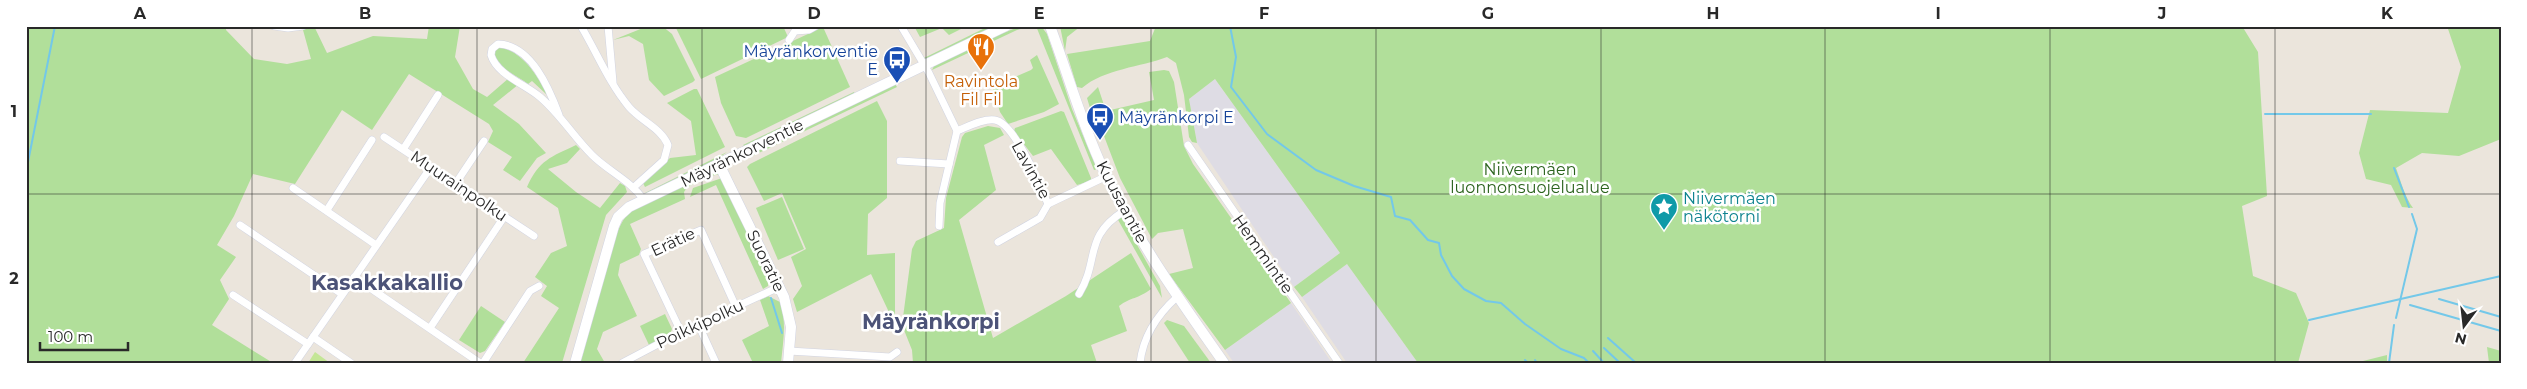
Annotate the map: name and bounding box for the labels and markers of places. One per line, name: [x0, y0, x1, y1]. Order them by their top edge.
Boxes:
restaurant icon: Ravintola Fil Fil: [966, 32, 996, 71]
place label: Mäyränkorventie E: [744, 42, 878, 79]
bus stop icon: Mäyränkorventie E: [882, 45, 912, 84]
place label: Ravintola Fil Fil: [944, 72, 1018, 109]
bus stop icon: Mäyränkorpi E: [1085, 102, 1115, 141]
place label: Mäyränkorpi E: [1119, 108, 1234, 127]
place label: Niivermäen näkötorni: [1683, 189, 1776, 226]
place icon: Niivermäen näkötorni: [1649, 192, 1679, 231]

